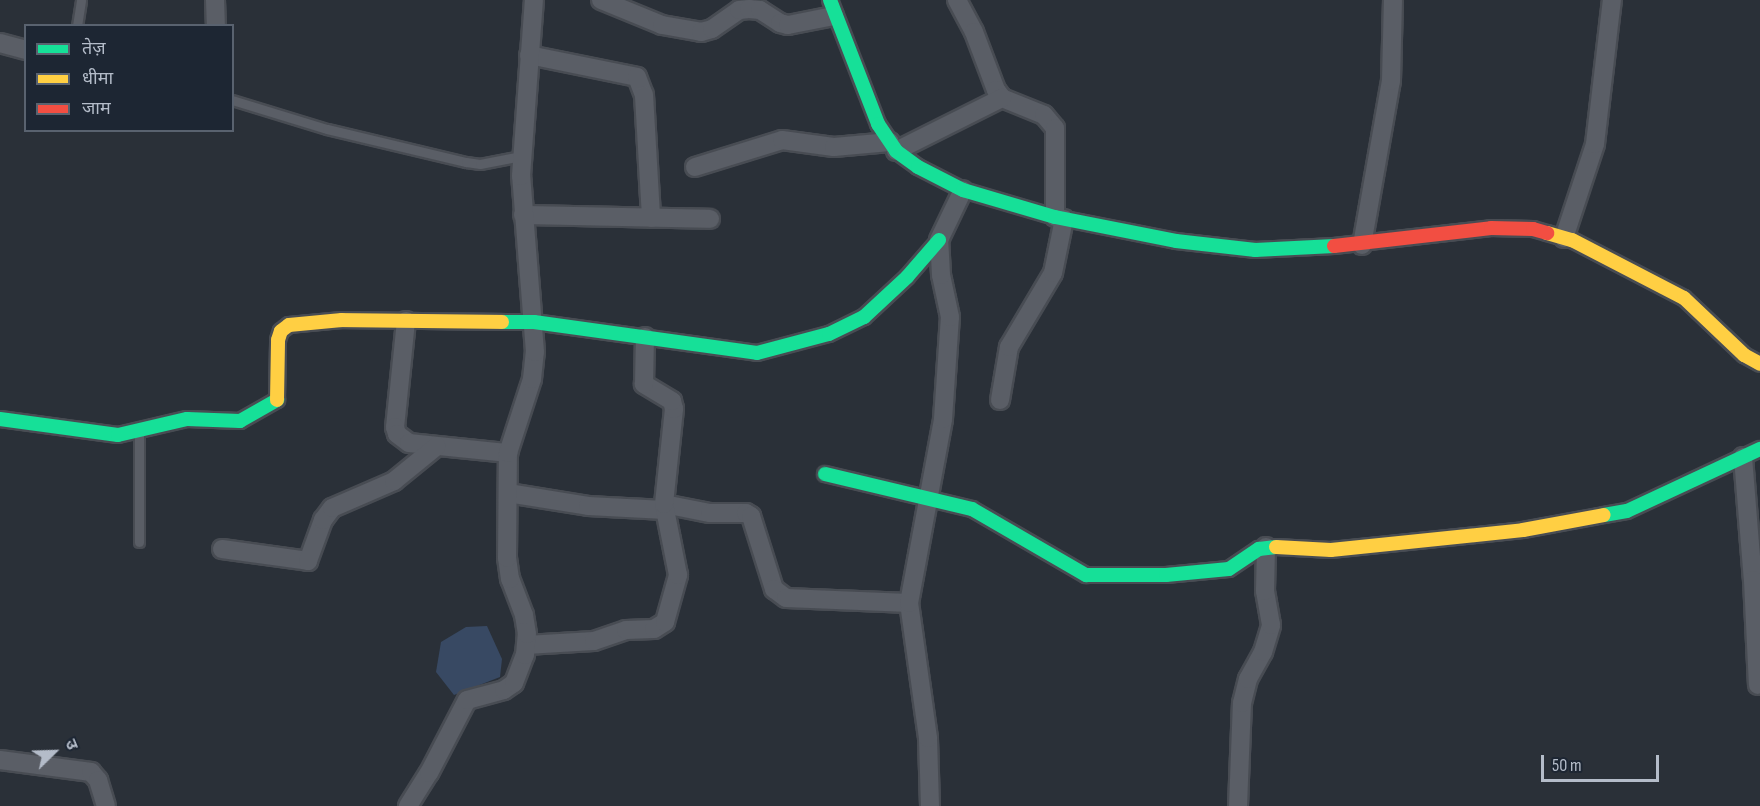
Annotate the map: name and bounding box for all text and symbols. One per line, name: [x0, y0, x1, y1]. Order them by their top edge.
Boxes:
legend: [24, 24, 234, 132]
text: तेज़: [82, 38, 106, 59]
text: धीमा: [82, 68, 113, 89]
text: जाम: [82, 98, 111, 119]
north arrow: [24, 722, 84, 782]
text: उ: [60, 737, 82, 753]
scale bar: [1544, 743, 1662, 781]
text: 50 m: [1552, 755, 1582, 776]

